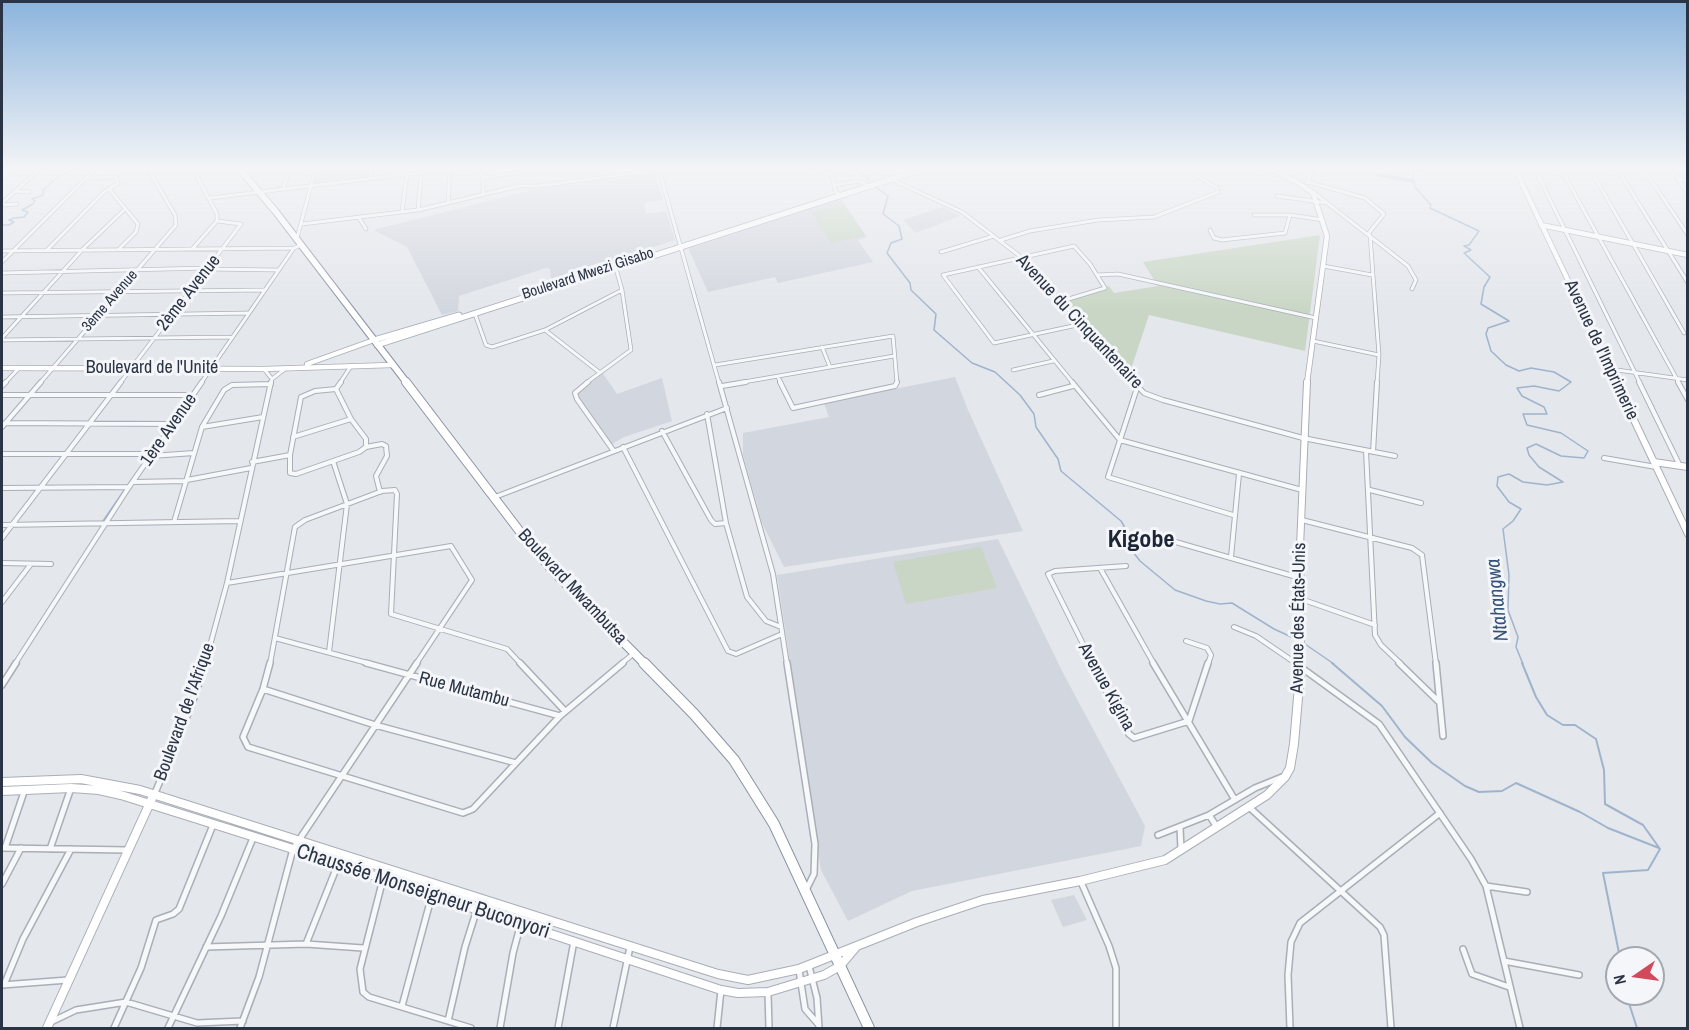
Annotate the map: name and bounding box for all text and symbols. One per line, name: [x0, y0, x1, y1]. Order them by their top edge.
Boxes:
street label: Boulevard Mwezi Gisabo: [520, 244, 656, 304]
street label: Avenue du Cinquantenaire: [1011, 250, 1147, 394]
street label: 2ème Avenue: [153, 251, 225, 335]
street label: 3ème Avenue: [78, 267, 142, 335]
street label: Avenue de l'Imprimerie: [1559, 277, 1643, 423]
street label: Boulevard de l'Unité: [86, 357, 218, 379]
street label: 1ère Avenue: [136, 390, 202, 470]
street label: Boulevard Mwambutsa: [513, 525, 631, 649]
district label: Kigobe: [1108, 527, 1174, 555]
street label: Avenue des États-Unis: [1287, 542, 1311, 694]
water label: Ntahangwa: [1482, 557, 1514, 643]
street label: Boulevard de l'Afrique: [150, 640, 220, 784]
street label: Avenue Kigina: [1073, 640, 1139, 734]
street label: Rue Mutambu: [416, 668, 512, 712]
street label: Chaussée Monseigneur Buconyori: [293, 839, 553, 945]
north arrow: [1605, 946, 1665, 1006]
text: N: [1608, 973, 1631, 987]

